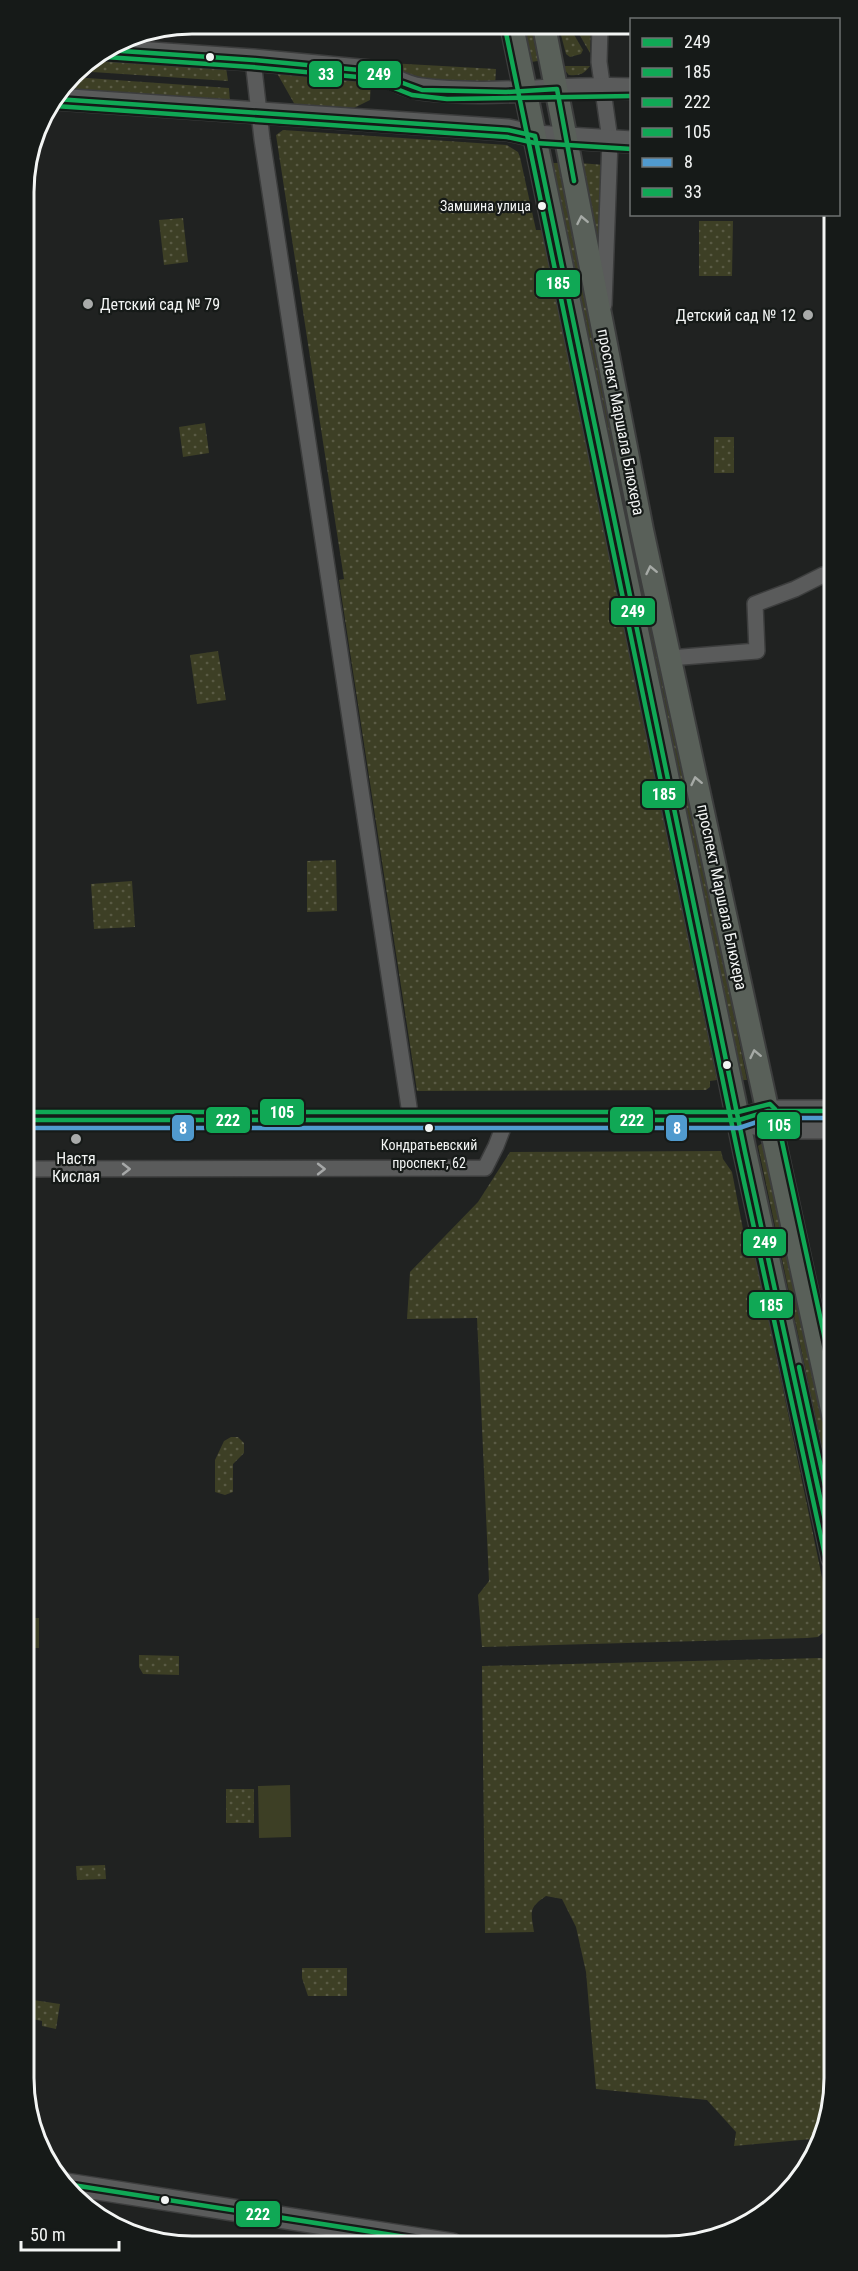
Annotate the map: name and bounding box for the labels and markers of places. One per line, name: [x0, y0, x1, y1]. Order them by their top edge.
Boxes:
unlabelled marker: [204, 51, 216, 63]
place label: Замшина улица: [440, 198, 531, 214]
marker: Замшина улица: [536, 200, 548, 212]
place label: Детский сад № 79: [100, 295, 220, 314]
marker: Детский сад № 79: [81, 297, 95, 311]
place label: Детский сад № 12: [676, 306, 796, 325]
marker: Детский сад № 12: [801, 308, 815, 322]
unlabelled marker: [721, 1059, 733, 1071]
marker: Кондратьевский проспект, 62: [423, 1122, 435, 1134]
marker: Настя Кислая: [69, 1132, 83, 1146]
place label: Кондратьевский проспект, 62: [381, 1137, 477, 1171]
place label: Настя Кислая: [52, 1149, 100, 1186]
unlabelled marker: [159, 2194, 171, 2206]

